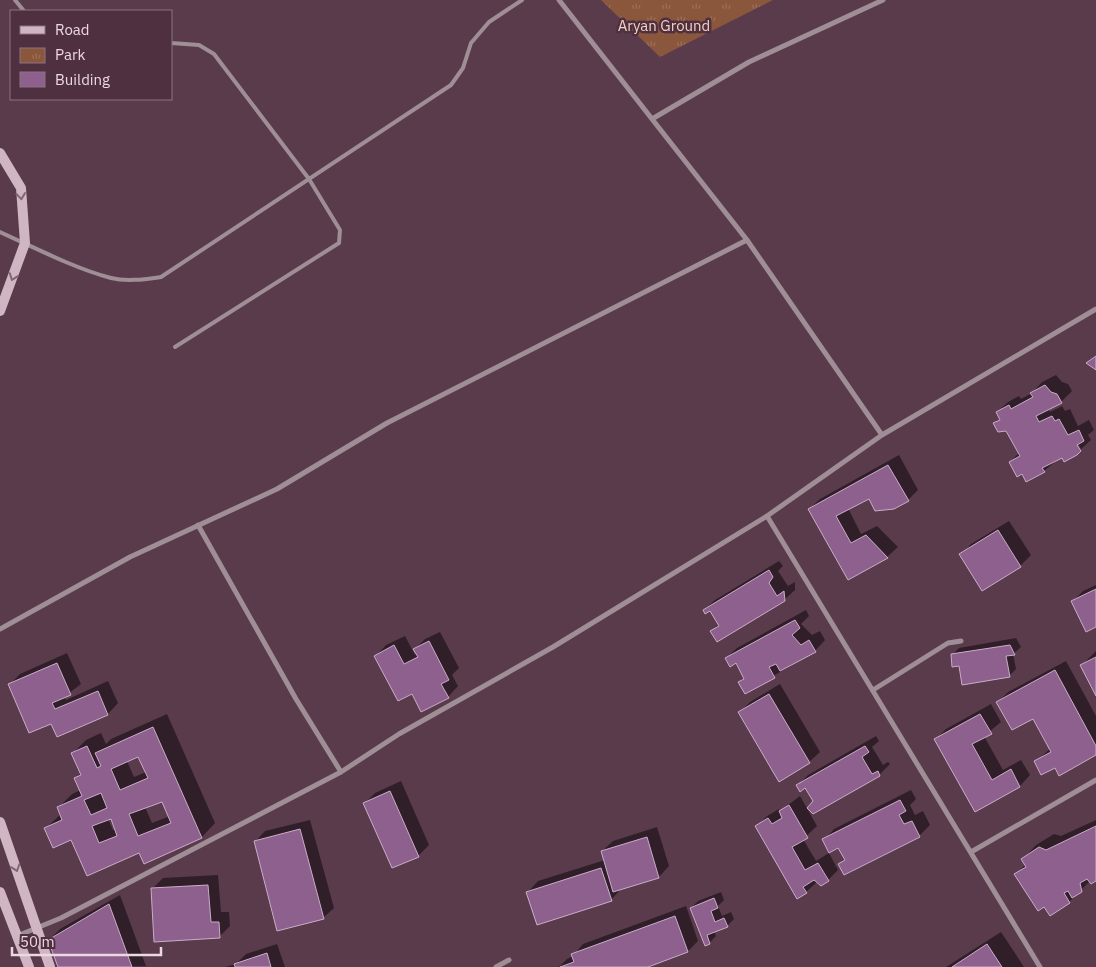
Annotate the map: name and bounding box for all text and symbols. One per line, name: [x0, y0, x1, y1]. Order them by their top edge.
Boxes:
legend: [10, 10, 172, 100]
park label: Aryan Ground: [618, 16, 710, 35]
text: Road: [55, 20, 90, 39]
text: Park: [55, 45, 85, 64]
text: Building: [55, 70, 110, 89]
one-way arrow: [15, 192, 26, 200]
one-way arrow: [9, 272, 19, 281]
one-way arrow: [10, 863, 20, 871]
scale bar: [12, 924, 161, 956]
text: 50 m: [20, 932, 55, 951]

